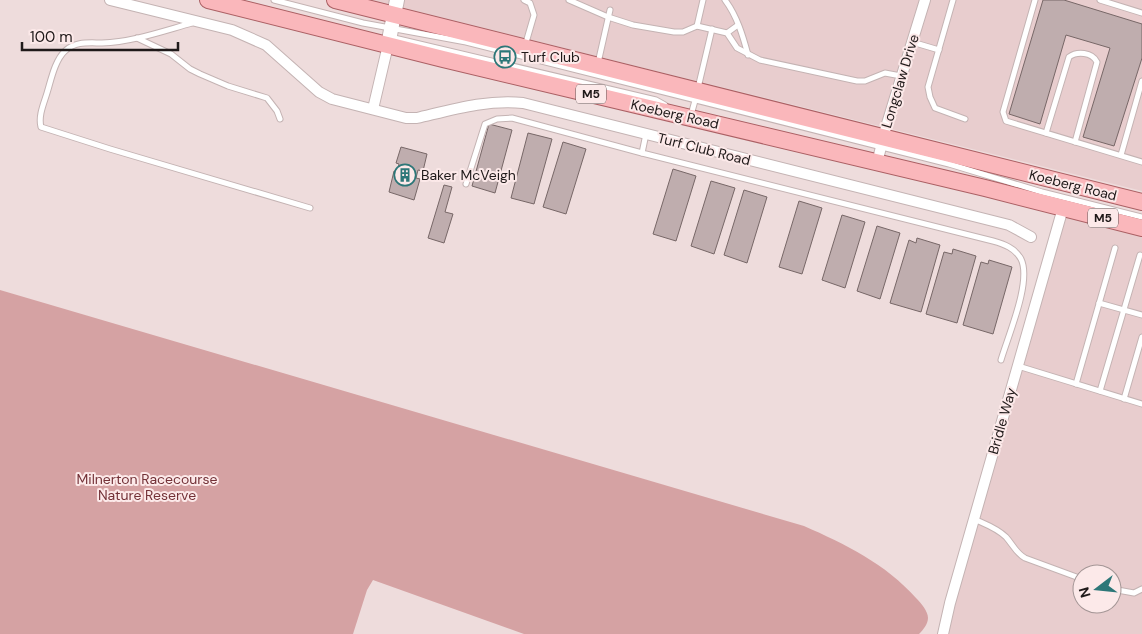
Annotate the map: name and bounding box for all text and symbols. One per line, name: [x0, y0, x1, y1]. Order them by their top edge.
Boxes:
scale bar: [22, 20, 179, 52]
text: 100 m: [30, 27, 73, 47]
street label: Longclaw Drive: [877, 32, 923, 130]
bus stop icon: Turf Club: [493, 45, 517, 69]
place label: Turf Club: [521, 48, 580, 66]
road number: M5: [576, 85, 606, 104]
street label: Koeberg Road: [629, 95, 721, 133]
street label: Turf Club Road: [656, 129, 752, 169]
building icon: Baker McVeigh: [393, 163, 417, 187]
street label: Koeberg Road: [1027, 165, 1119, 205]
place label: Baker McVeigh: [421, 166, 516, 184]
road number: M5: [1088, 208, 1118, 228]
street label: Bridle Way: [984, 385, 1020, 456]
park label: Milnerton Racecourse Nature Reserve: [77, 470, 218, 504]
north arrow: [1072, 564, 1122, 614]
text: N: [1074, 585, 1095, 600]

